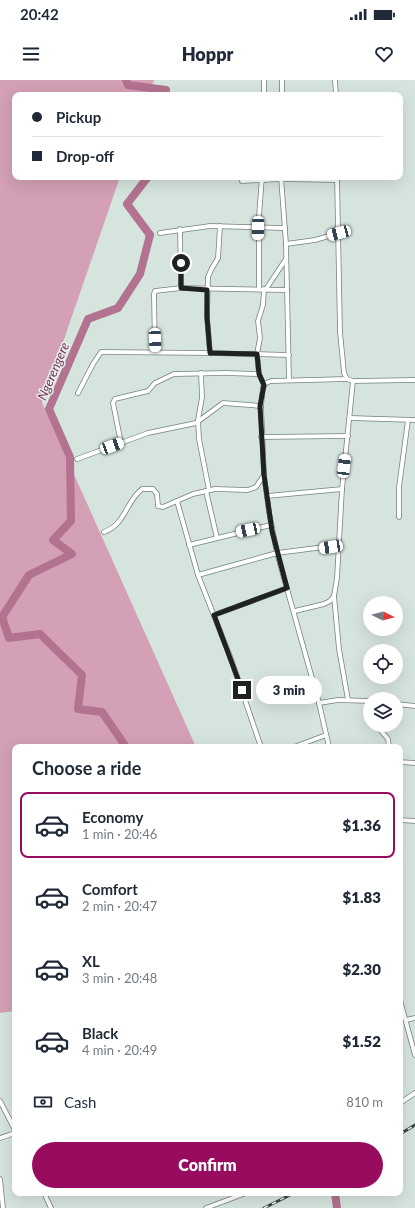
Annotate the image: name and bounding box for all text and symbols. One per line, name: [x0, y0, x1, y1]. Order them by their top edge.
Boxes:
text: 20:42: [20, 5, 59, 23]
icon: menu: [20, 43, 42, 65]
text: Hoppr: [182, 43, 233, 65]
icon: heart: [373, 43, 395, 65]
text: Pickup: [56, 108, 101, 126]
text: Drop-off: [56, 147, 114, 165]
car: [252, 216, 264, 240]
car: [326, 224, 352, 242]
route start: [172, 254, 190, 272]
car: [149, 328, 161, 352]
water label: Ngerengere: [34, 340, 72, 402]
car: [99, 436, 125, 456]
car: [337, 453, 351, 479]
car: [235, 522, 261, 538]
car: [318, 539, 344, 555]
north arrow: [363, 596, 403, 636]
map controls: [363, 596, 403, 732]
button: locate: [363, 644, 403, 684]
callout: 3 min: [256, 676, 322, 704]
route end: [233, 681, 251, 699]
text: 3 min: [273, 682, 305, 698]
button: layers: [363, 692, 403, 732]
text: Choose a ride: [32, 757, 141, 779]
icon: car: [34, 807, 70, 843]
text: Economy: [82, 808, 143, 826]
text: $1.36: [343, 816, 381, 834]
text: 1 min · 20:46: [82, 826, 157, 842]
icon: car: [34, 879, 70, 915]
text: Comfort: [82, 880, 138, 898]
text: $1.83: [343, 888, 381, 906]
text: 2 min · 20:47: [82, 898, 157, 914]
icon: car: [34, 951, 70, 987]
text: XL: [82, 952, 100, 970]
text: $2.30: [343, 960, 381, 978]
text: 3 min · 20:48: [82, 970, 157, 986]
icon: car: [34, 1023, 70, 1059]
text: Black: [82, 1024, 118, 1042]
text: $1.52: [343, 1032, 381, 1050]
text: 4 min · 20:49: [82, 1042, 157, 1058]
icon: cash: [32, 1091, 54, 1113]
text: Cash: [64, 1093, 96, 1111]
text: 810 m: [346, 1094, 383, 1110]
button: Confirm: [32, 1142, 383, 1188]

